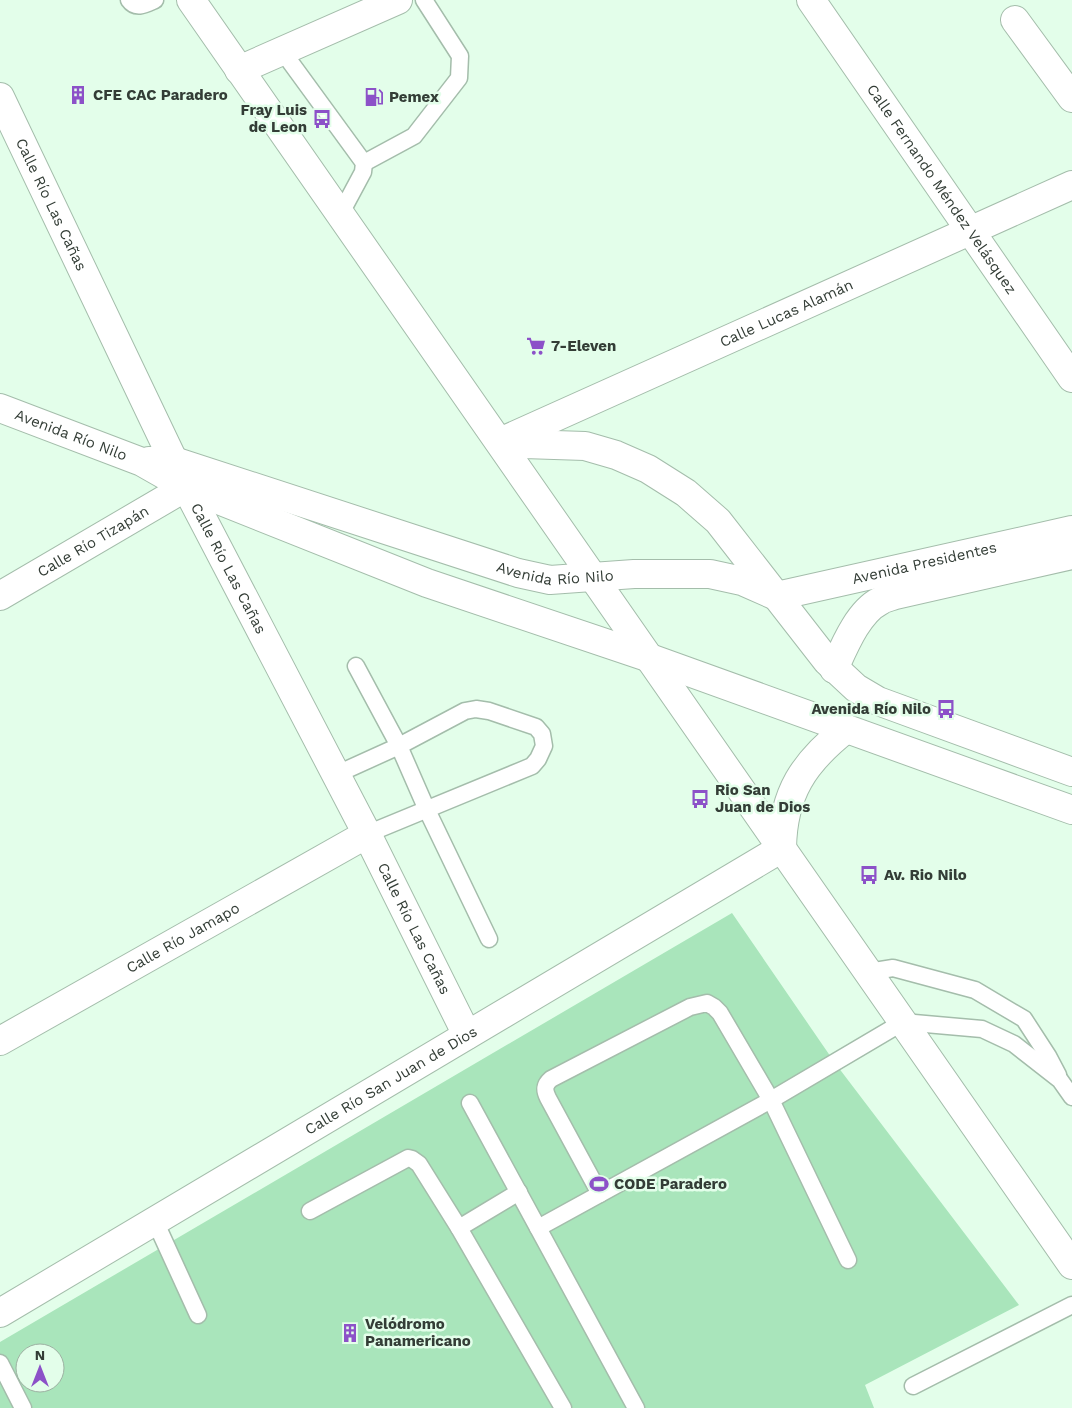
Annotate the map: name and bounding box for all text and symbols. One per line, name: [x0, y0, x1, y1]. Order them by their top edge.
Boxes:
street label: Calle Fernando Méndez Velásquez: [863, 81, 1020, 298]
building icon: CFE CAC Paradero: [67, 84, 89, 106]
place label: CFE CAC Paradero: [93, 86, 228, 104]
fuel station icon: Pemex: [363, 86, 385, 108]
place label: Pemex: [389, 88, 439, 106]
place label: Fray Luis de Leon: [240, 101, 307, 136]
bus stop icon: Fray Luis de Leon: [311, 108, 333, 130]
street label: Calle Río Las Cañas: [12, 135, 91, 274]
street label: Calle Lucas Alamán: [717, 276, 856, 351]
supermarket icon: 7-Eleven: [525, 335, 547, 357]
place label: 7-Eleven: [551, 337, 616, 355]
street label: Avenida Río Nilo: [12, 406, 130, 464]
street label: Calle Río Las Cañas: [187, 500, 270, 637]
street label: Calle Río Tizapán: [34, 502, 152, 581]
street label: Avenida Presidentes: [850, 538, 998, 588]
street label: Avenida Río Nilo: [494, 558, 614, 589]
bus stop icon: Avenida Río Nilo: [935, 698, 957, 720]
place label: Avenida Río Nilo: [811, 700, 931, 718]
place label: Rio San Juan de Dios: [715, 781, 810, 816]
bus stop icon: Rio San Juan de Dios: [689, 788, 711, 810]
street label: Calle Río Las Cañas: [374, 860, 454, 997]
bus stop icon: Av. Rio Nilo: [858, 864, 880, 886]
place label: Av. Rio Nilo: [884, 866, 967, 884]
street label: Calle Río Jamapo: [123, 899, 243, 977]
street label: Calle Río San Juan de Dios: [302, 1022, 481, 1139]
sports icon: CODE Paradero: [588, 1173, 610, 1195]
place label: CODE Paradero: [614, 1175, 727, 1193]
place label: Velódromo Panamericano: [365, 1315, 471, 1350]
building icon: Velódromo Panamericano: [339, 1322, 361, 1344]
north arrow: [15, 1343, 65, 1393]
text: N: [35, 1347, 45, 1363]

